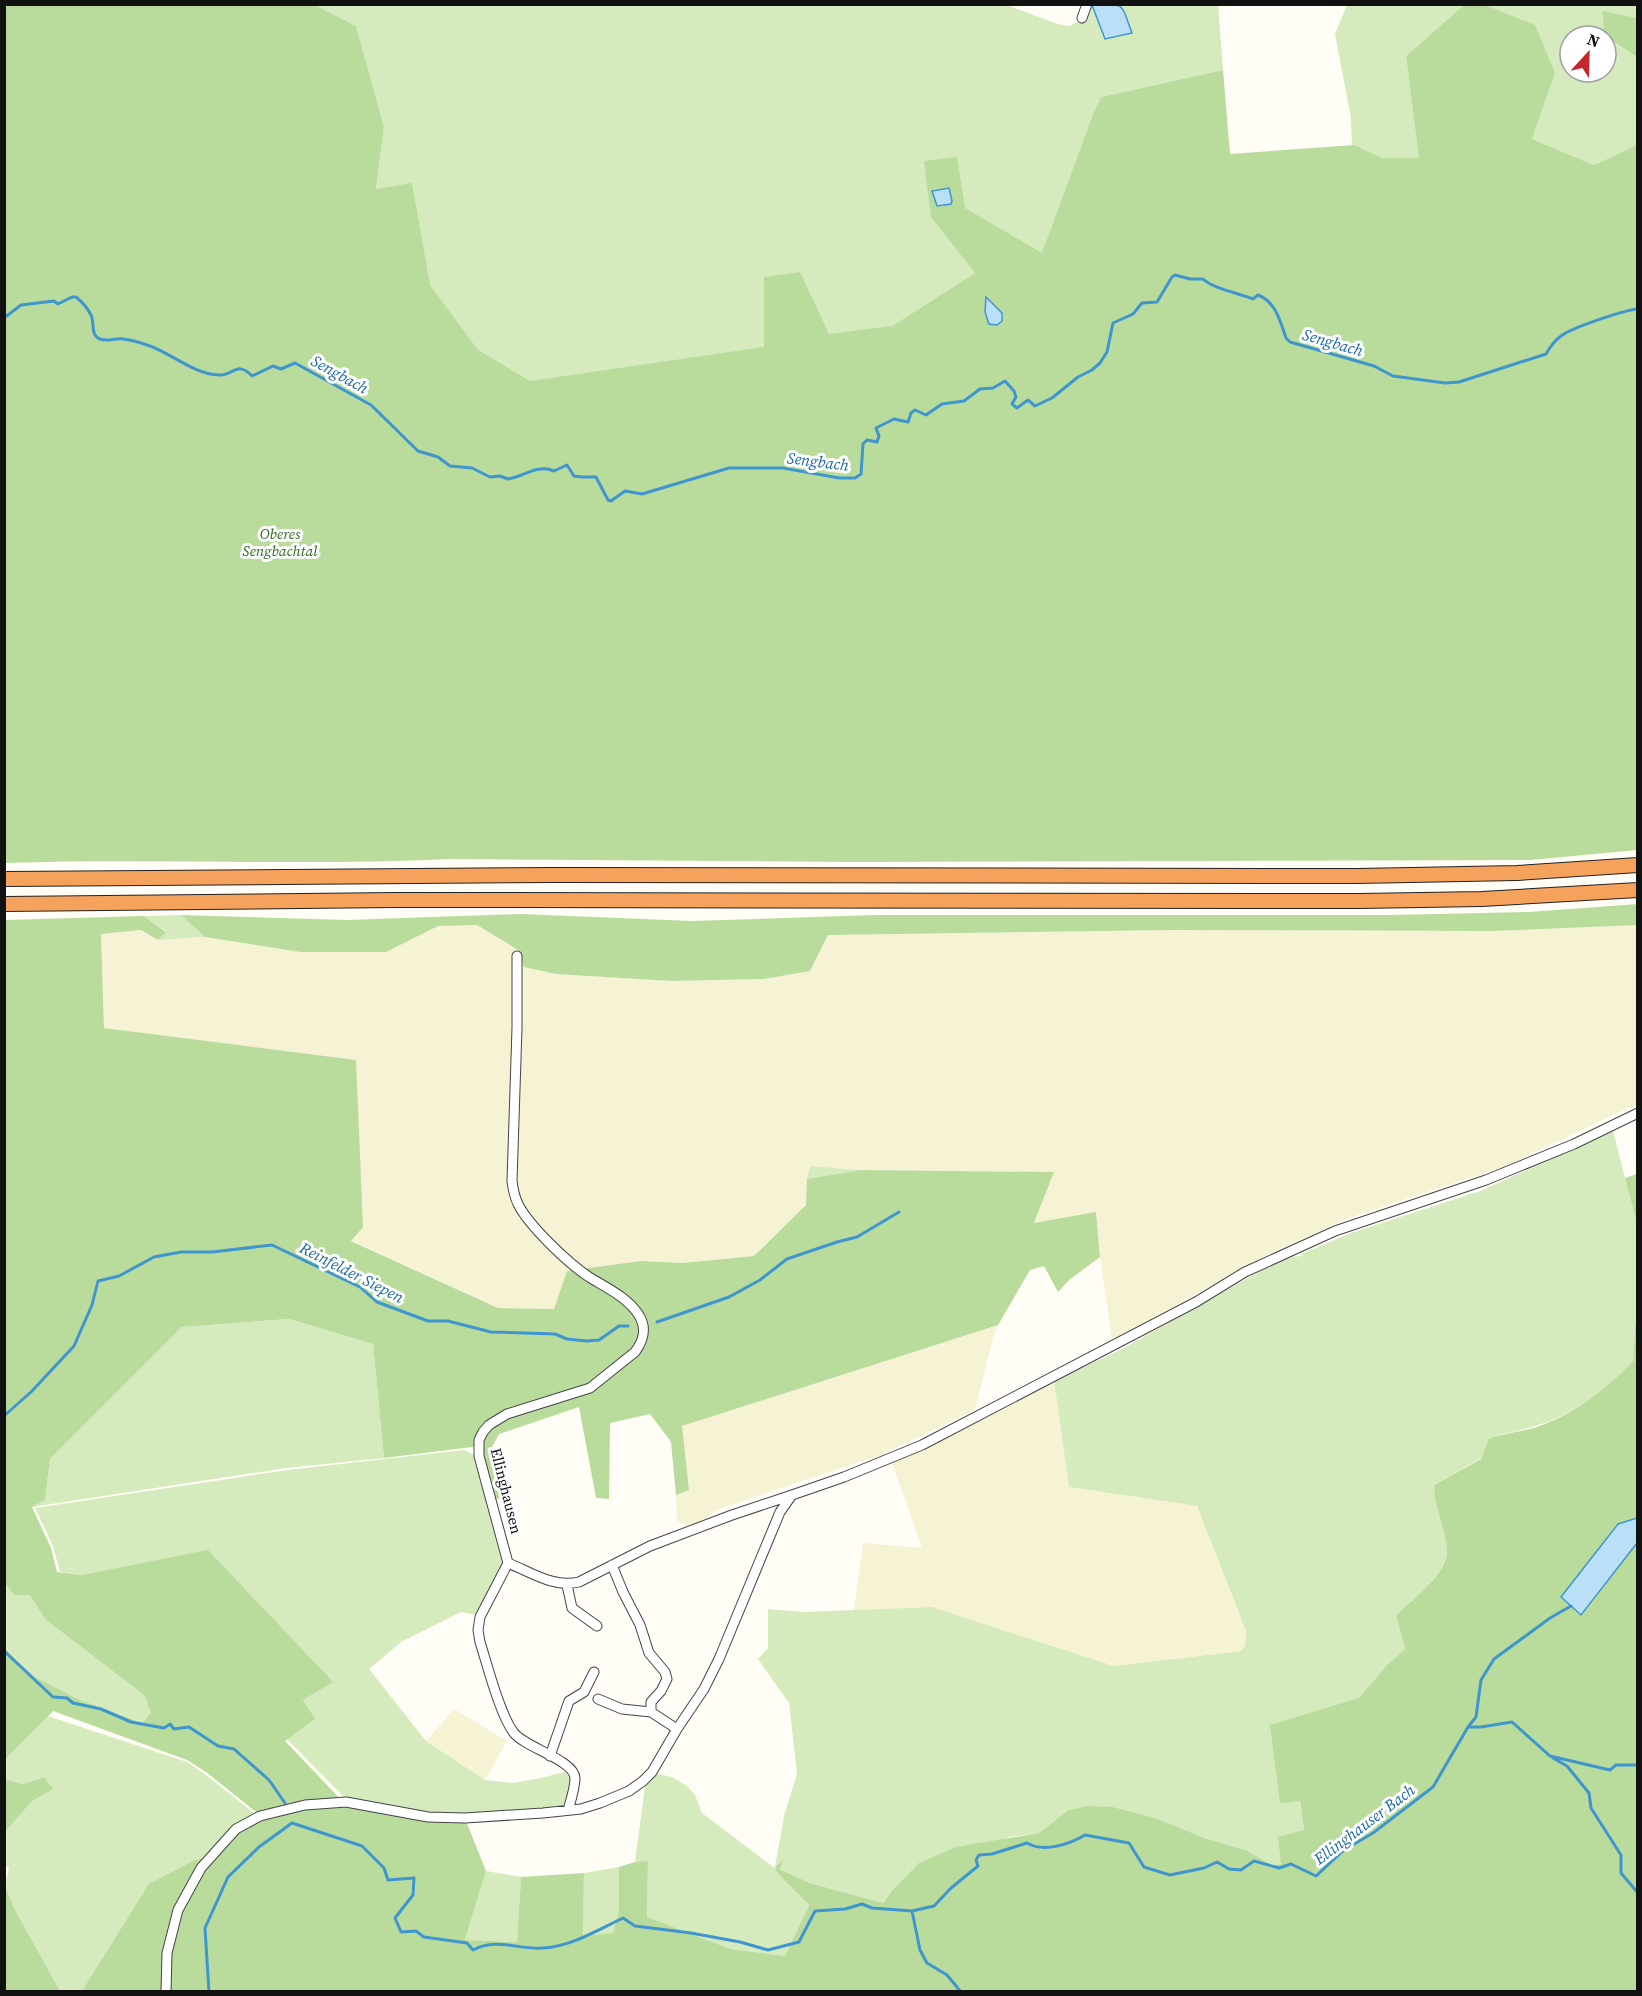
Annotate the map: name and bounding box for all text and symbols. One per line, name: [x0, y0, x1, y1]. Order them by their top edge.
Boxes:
north arrow: [1558, 24, 1618, 84]
text: N: [1584, 28, 1603, 53]
water label: Sengbach: [1300, 323, 1366, 361]
water label: Sengbach: [308, 349, 373, 399]
water label: Sengbach: [786, 446, 850, 476]
park label: Oberes Sengbachtal: [243, 523, 318, 561]
water label: Reinfelder Siepen: [295, 1236, 408, 1308]
street label: Ellinghausen: [486, 1446, 527, 1536]
water label: Ellinghauser Bach: [1308, 1779, 1419, 1870]

